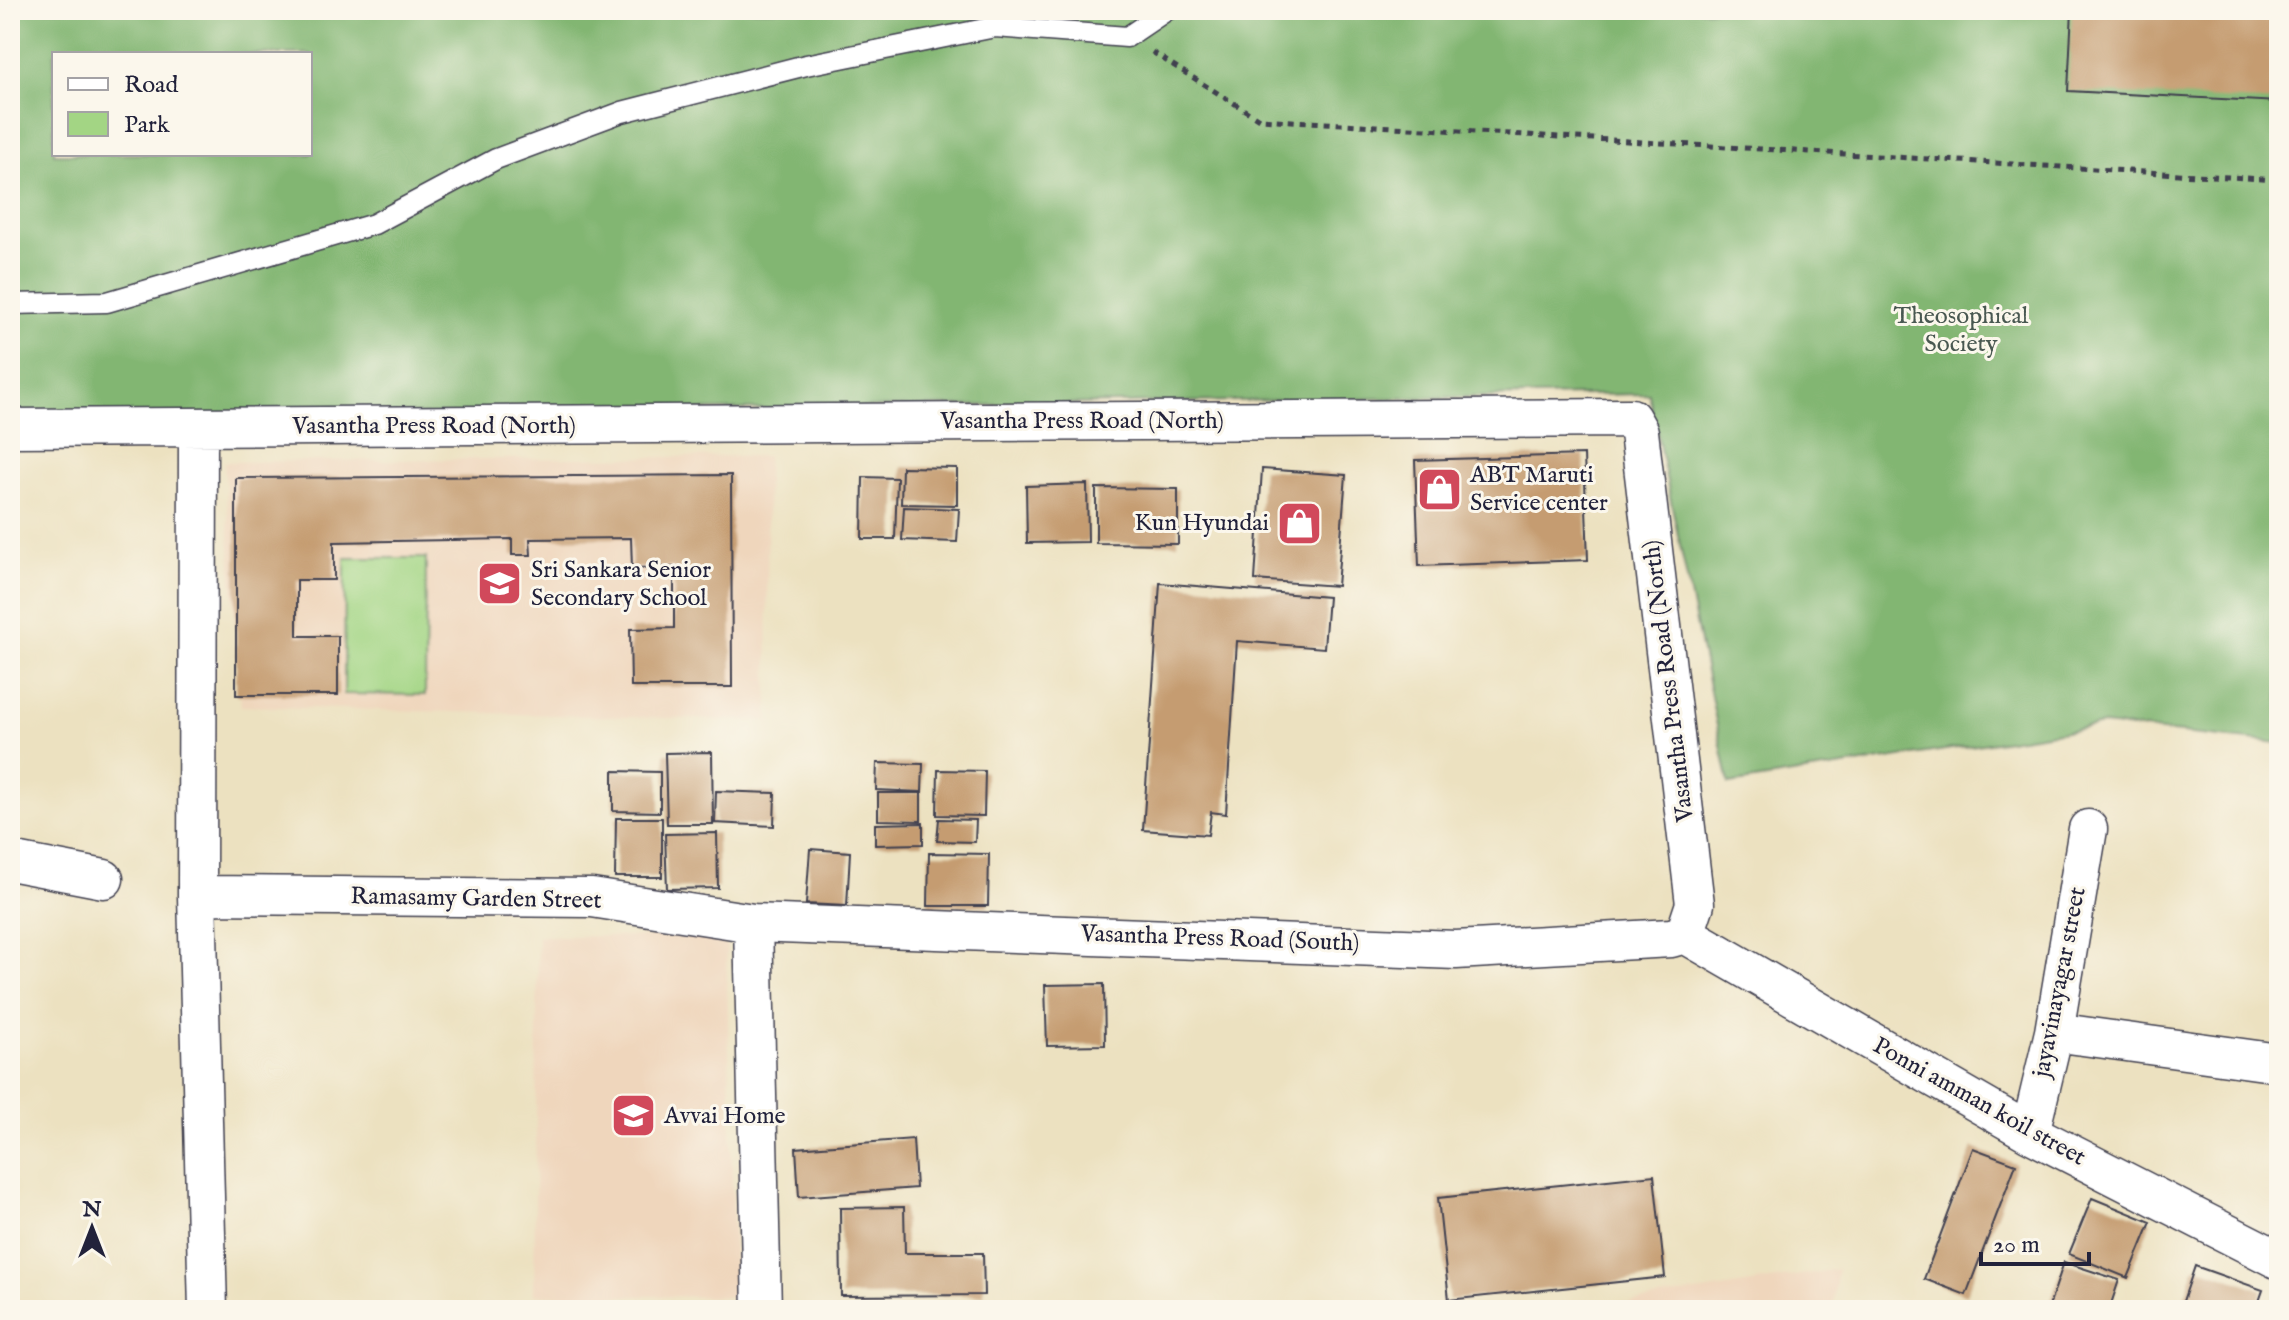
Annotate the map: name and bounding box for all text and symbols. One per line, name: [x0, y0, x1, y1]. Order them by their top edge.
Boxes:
legend: [52, 52, 312, 156]
text: Road: [124, 70, 178, 101]
text: Park: [124, 110, 170, 141]
park label: Theosophical Society: [1894, 301, 2029, 360]
street label: Vasantha Press Road (North): [939, 406, 1224, 437]
street label: Vasantha Press Road (North): [291, 411, 576, 442]
place label: ABT Maruti Service center: [1469, 460, 1608, 519]
shop icon: ABT Maruti Service center: [1415, 465, 1463, 513]
shop icon: Kun Hyundai: [1276, 499, 1324, 547]
place label: Kun Hyundai: [1134, 508, 1269, 539]
street label: Vasantha Press Road (North): [1636, 538, 1702, 825]
place label: Sri Sankara Senior Secondary School: [531, 555, 711, 614]
school or university icon: Sri Sankara Senior Secondary School: [476, 560, 524, 608]
street label: Ramasamy Garden Street: [350, 881, 602, 917]
street label: jayavinayagar street: [2026, 884, 2094, 1082]
street label: Vasantha Press Road (South): [1079, 919, 1360, 959]
street label: Ponni amman koil street: [1867, 1031, 2091, 1173]
school or university icon: Avvai Home: [609, 1092, 657, 1140]
place label: Avvai Home: [663, 1101, 786, 1132]
north arrow: [52, 1188, 132, 1268]
text: N: [81, 1196, 102, 1224]
scale bar: [1981, 1216, 2089, 1266]
text: 20 m: [1993, 1230, 2040, 1261]

